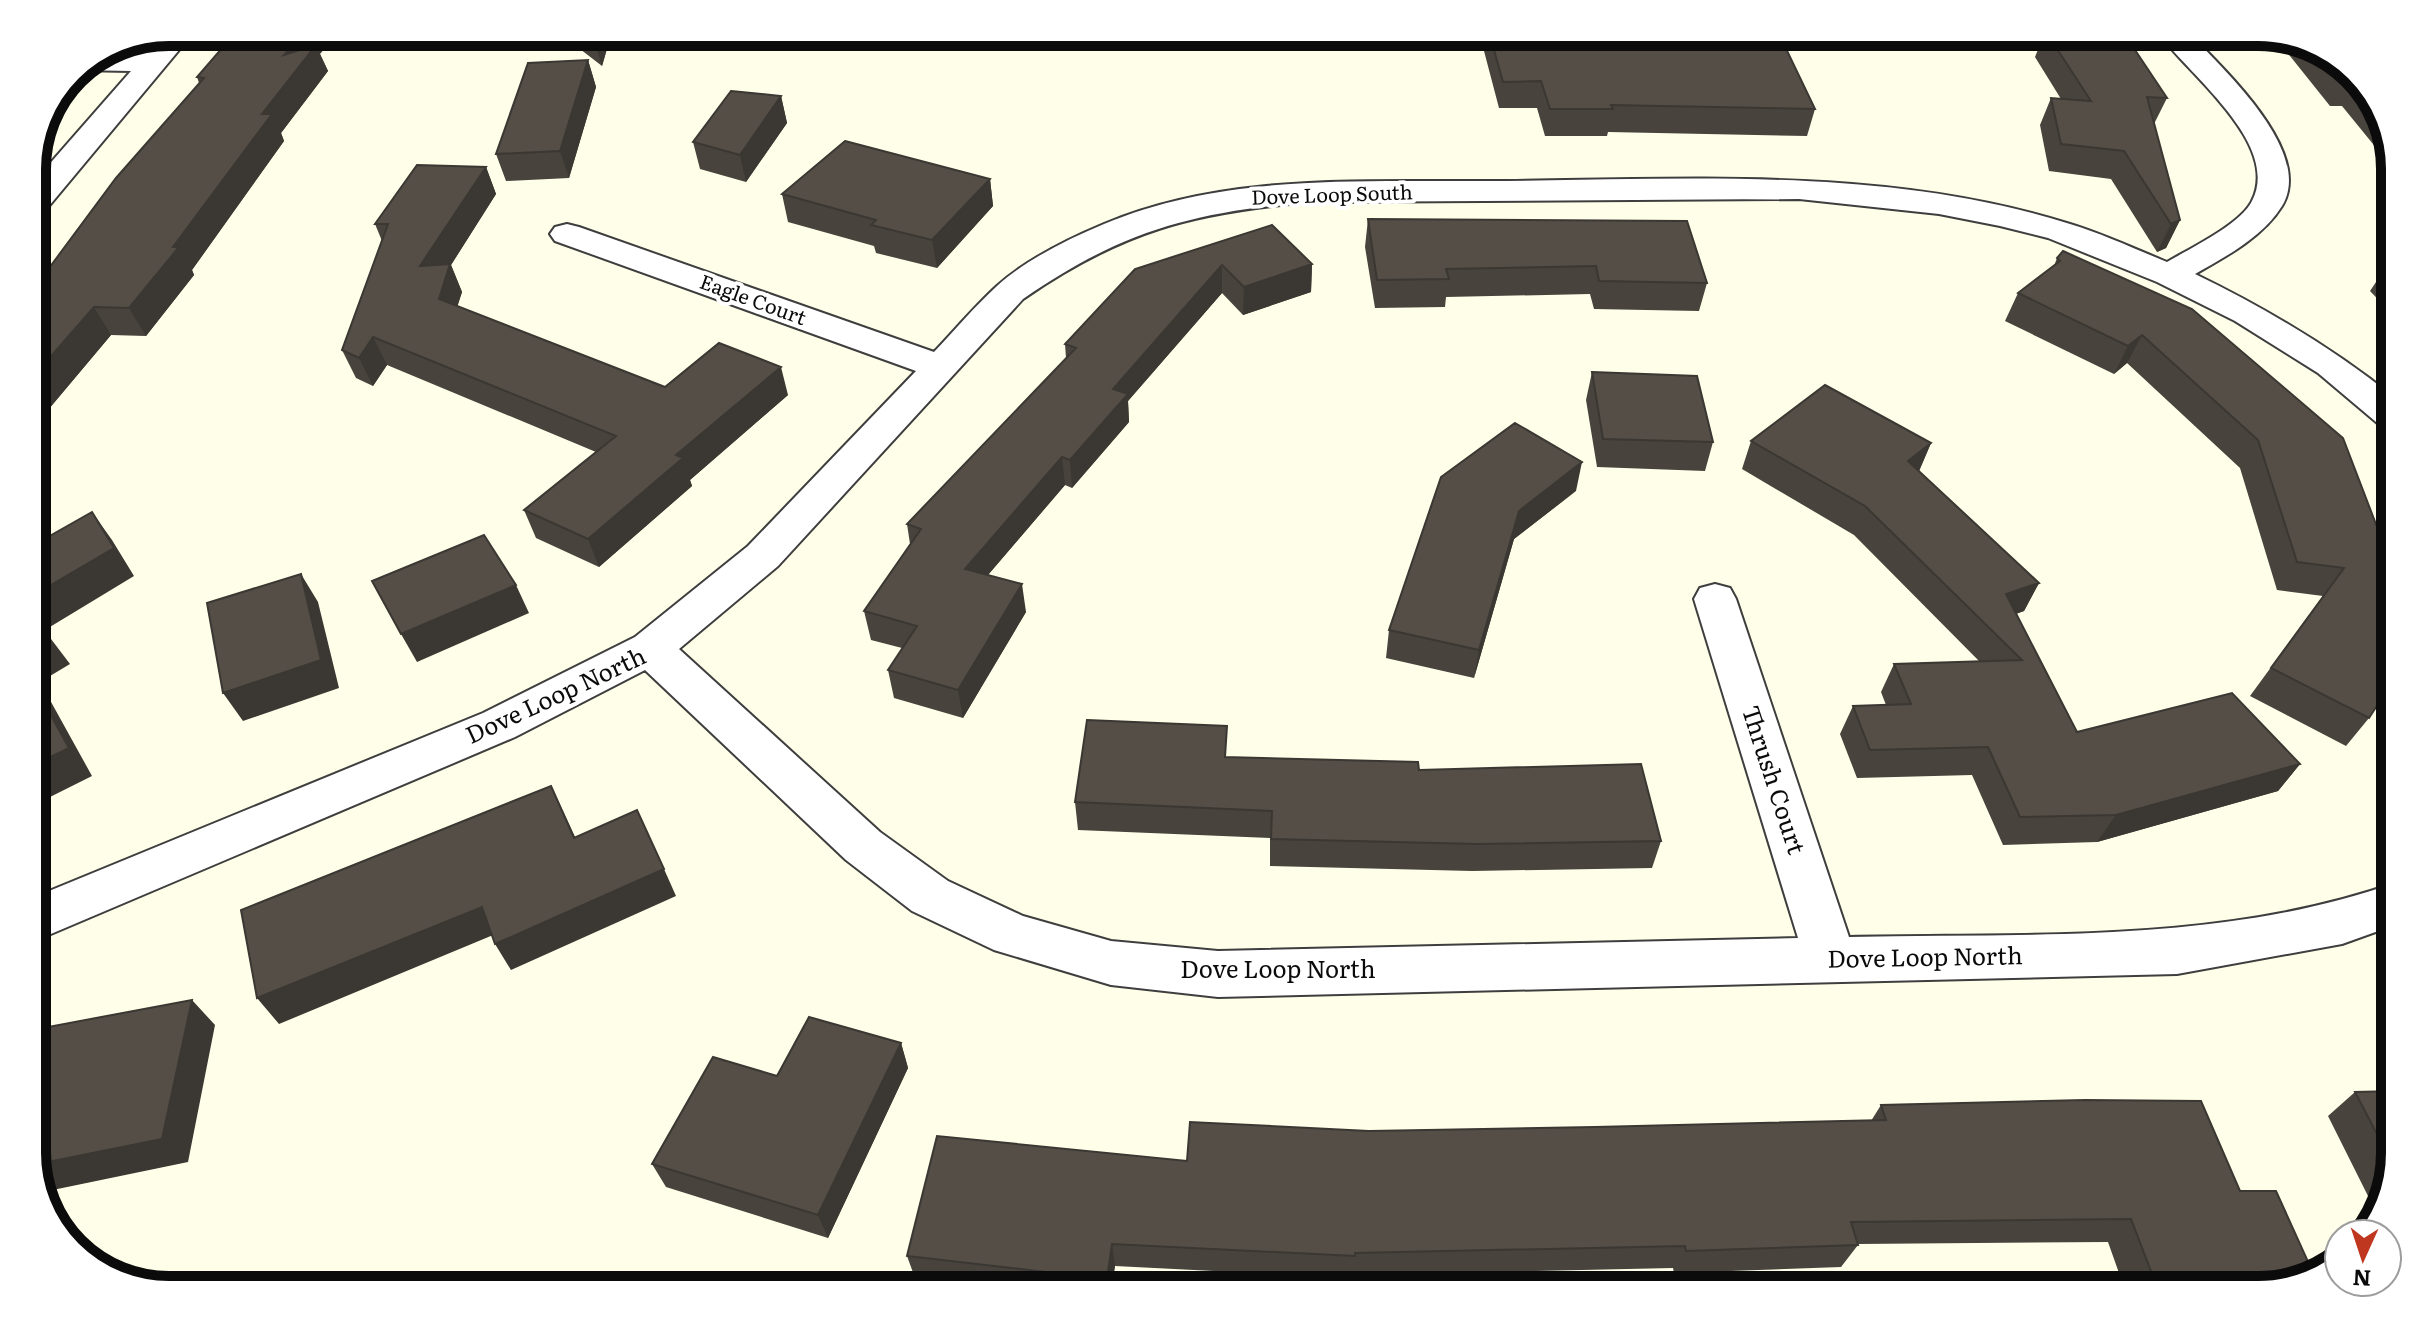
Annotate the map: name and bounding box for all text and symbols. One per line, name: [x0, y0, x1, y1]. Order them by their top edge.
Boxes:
street label: Dove Loop South: [1251, 175, 1413, 211]
street label: Eagle Court: [696, 265, 811, 331]
street label: Dove Loop North: [459, 637, 651, 751]
street label: Thrush Court: [1735, 700, 1816, 858]
street label: Dove Loop North: [1827, 936, 2023, 975]
street label: Dove Loop North: [1180, 950, 1376, 985]
north arrow: [2323, 1218, 2403, 1298]
text: N: [2352, 1263, 2372, 1296]

